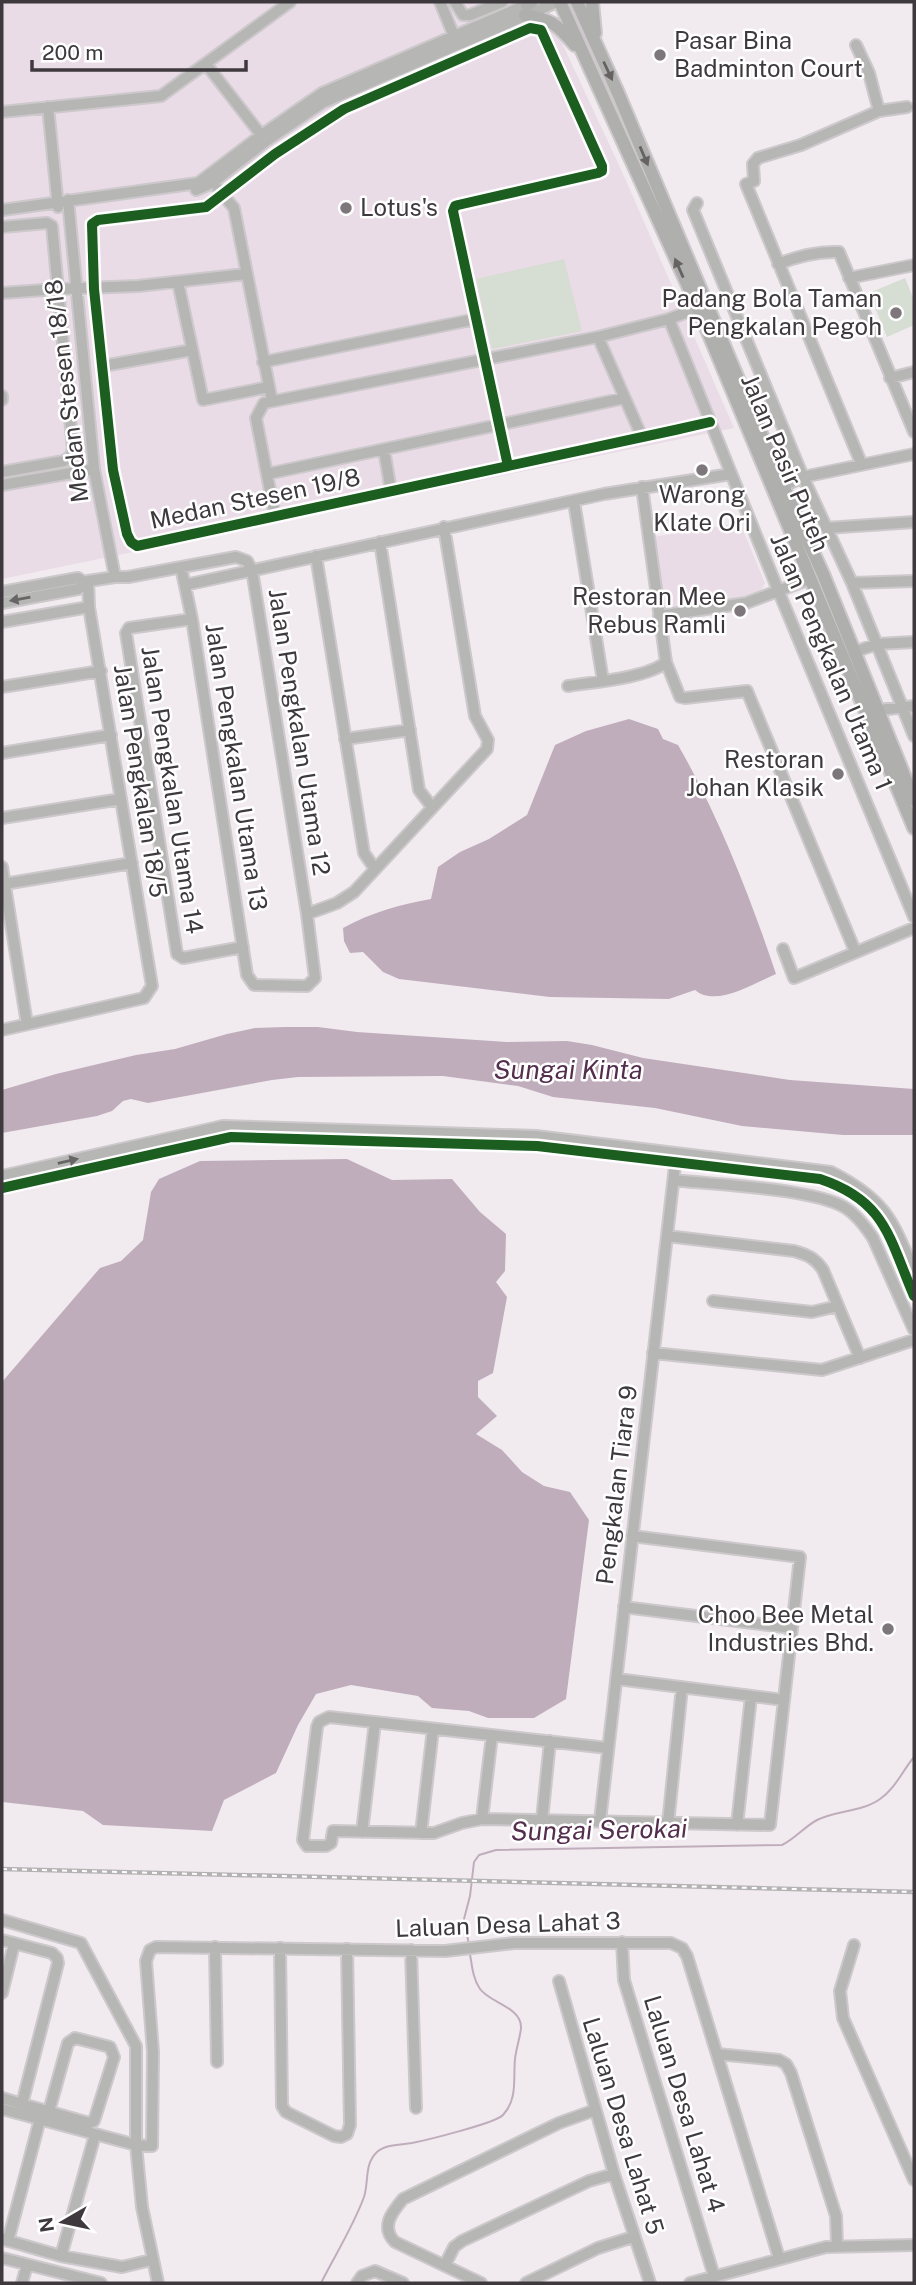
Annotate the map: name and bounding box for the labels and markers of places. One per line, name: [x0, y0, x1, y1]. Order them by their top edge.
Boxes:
place label: Pasar Bina Badminton Court: [674, 26, 863, 82]
marker: Pasar Bina Badminton Court: [652, 47, 668, 63]
place label: Lotus's: [360, 193, 438, 221]
marker: Lotus's: [338, 200, 354, 216]
place label: Padang Bola Taman Pengkalan Pegoh: [662, 284, 882, 340]
marker: Padang Bola Taman Pengkalan Pegoh: [888, 305, 904, 321]
marker: Warong Klate Ori: [694, 462, 710, 478]
place label: Warong Klate Ori: [653, 480, 751, 536]
place label: Restoran Mee Rebus Ramli: [572, 582, 726, 638]
marker: Restoran Mee Rebus Ramli: [732, 603, 748, 619]
place label: Restoran Johan Klasik: [686, 745, 824, 801]
marker: Restoran Johan Klasik: [830, 766, 846, 782]
place label: Choo Bee Metal Industries Bhd.: [698, 1600, 874, 1656]
marker: Choo Bee Metal Industries Bhd.: [880, 1621, 896, 1637]

